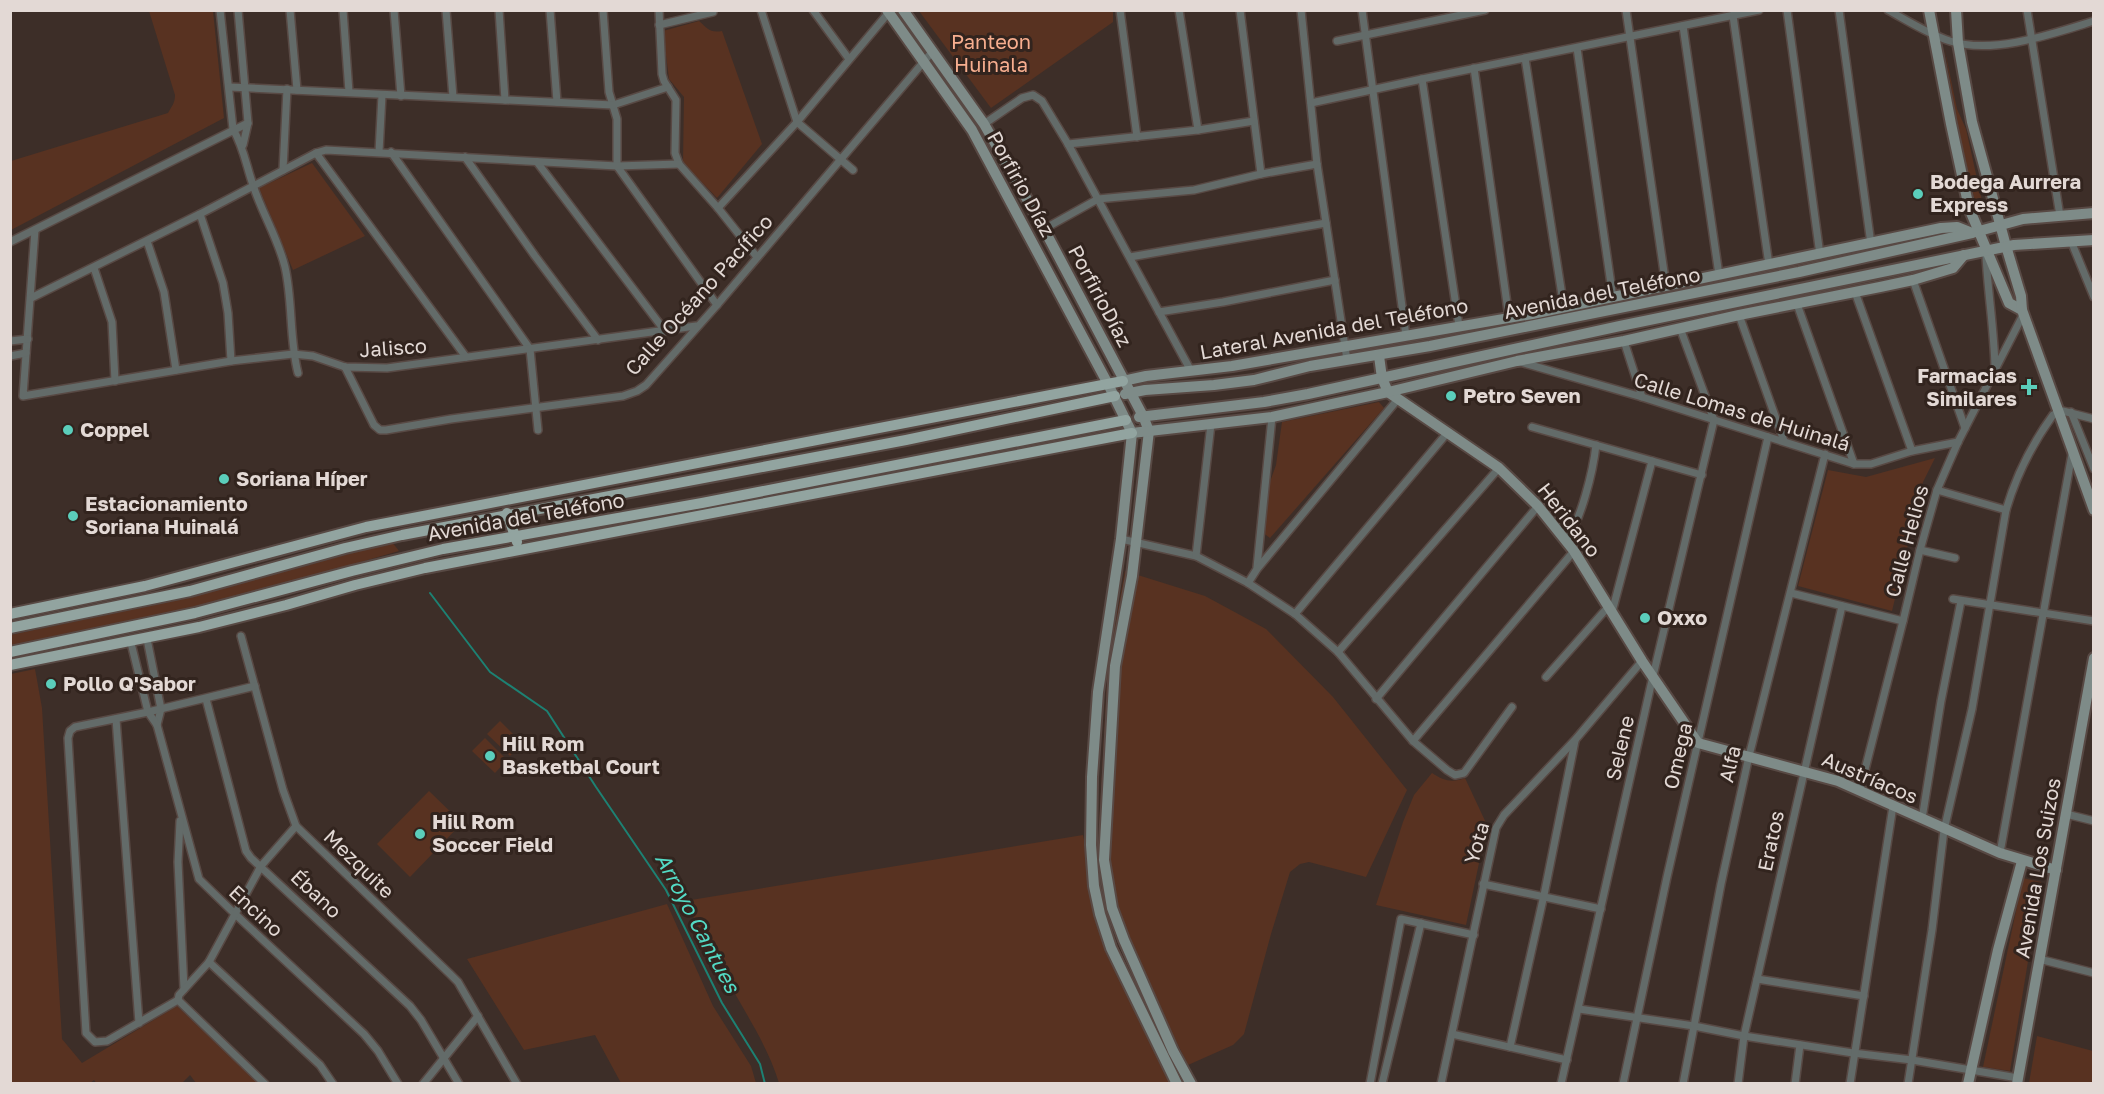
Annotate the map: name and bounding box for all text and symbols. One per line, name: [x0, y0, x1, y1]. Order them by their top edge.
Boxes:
park label: Panteon Huinala: [951, 29, 1031, 76]
street label: Porfirio Díaz: [983, 127, 1061, 240]
place label: Bodega Aurrera Express: [1930, 169, 2081, 216]
marker: Bodega Aurrera Express: [1911, 187, 1925, 201]
street label: Calle Océano Pacífico: [620, 209, 777, 380]
street label: PorfirioDíaz: [1064, 241, 1138, 351]
street label: Avenida del Teléfono: [1502, 261, 1702, 323]
street label: Lateral Avenida del Teléfono: [1198, 293, 1470, 363]
street label: Jalisco: [358, 333, 428, 361]
place label: Farmacias Similares: [1917, 363, 2017, 410]
street label: Calle Lomas de Huinalá: [1631, 367, 1853, 455]
marker: Farmacias Similares: [2022, 380, 2036, 394]
place label: Petro Seven: [1463, 383, 1581, 407]
marker: Petro Seven: [1444, 389, 1458, 403]
place label: Coppel: [80, 417, 150, 441]
marker: Coppel: [61, 423, 75, 437]
place label: Soriana Híper: [236, 466, 368, 490]
marker: Soriana Híper: [217, 472, 231, 486]
street label: Heridano: [1533, 477, 1606, 561]
street label: Calle Helios: [1880, 482, 1933, 600]
street label: Avenida del Teléfono: [426, 487, 626, 545]
place label: Estacionamiento Soriana Huinalá: [85, 491, 248, 538]
marker: Estacionamiento Soriana Huinalá: [66, 509, 80, 523]
place label: Oxxo: [1657, 605, 1707, 629]
marker: Oxxo: [1638, 611, 1652, 625]
place label: Pollo Q'Sabor: [63, 671, 196, 695]
marker: Pollo Q'Sabor: [44, 677, 58, 691]
street label: Selene: [1600, 713, 1638, 783]
street label: Omega: [1658, 720, 1696, 791]
place label: Hill Rom Basketbal Court: [502, 731, 660, 778]
street label: Alfa: [1713, 743, 1745, 785]
street label: Austríacos: [1819, 746, 1922, 808]
marker: Hill Rom Basketbal Court: [483, 749, 497, 763]
street label: Avenida Los Suizos: [2009, 776, 2065, 960]
street label: Eratos: [1752, 808, 1788, 873]
place label: Hill Rom Soccer Field: [432, 809, 553, 856]
street label: Yota: [1459, 819, 1493, 866]
street label: Mezquite: [320, 824, 400, 903]
marker: Hill Rom Soccer Field: [413, 827, 427, 841]
water label: Arroyo Cantues: [650, 848, 746, 998]
street label: Ébano: [287, 864, 347, 923]
street label: Encino: [225, 879, 289, 941]

